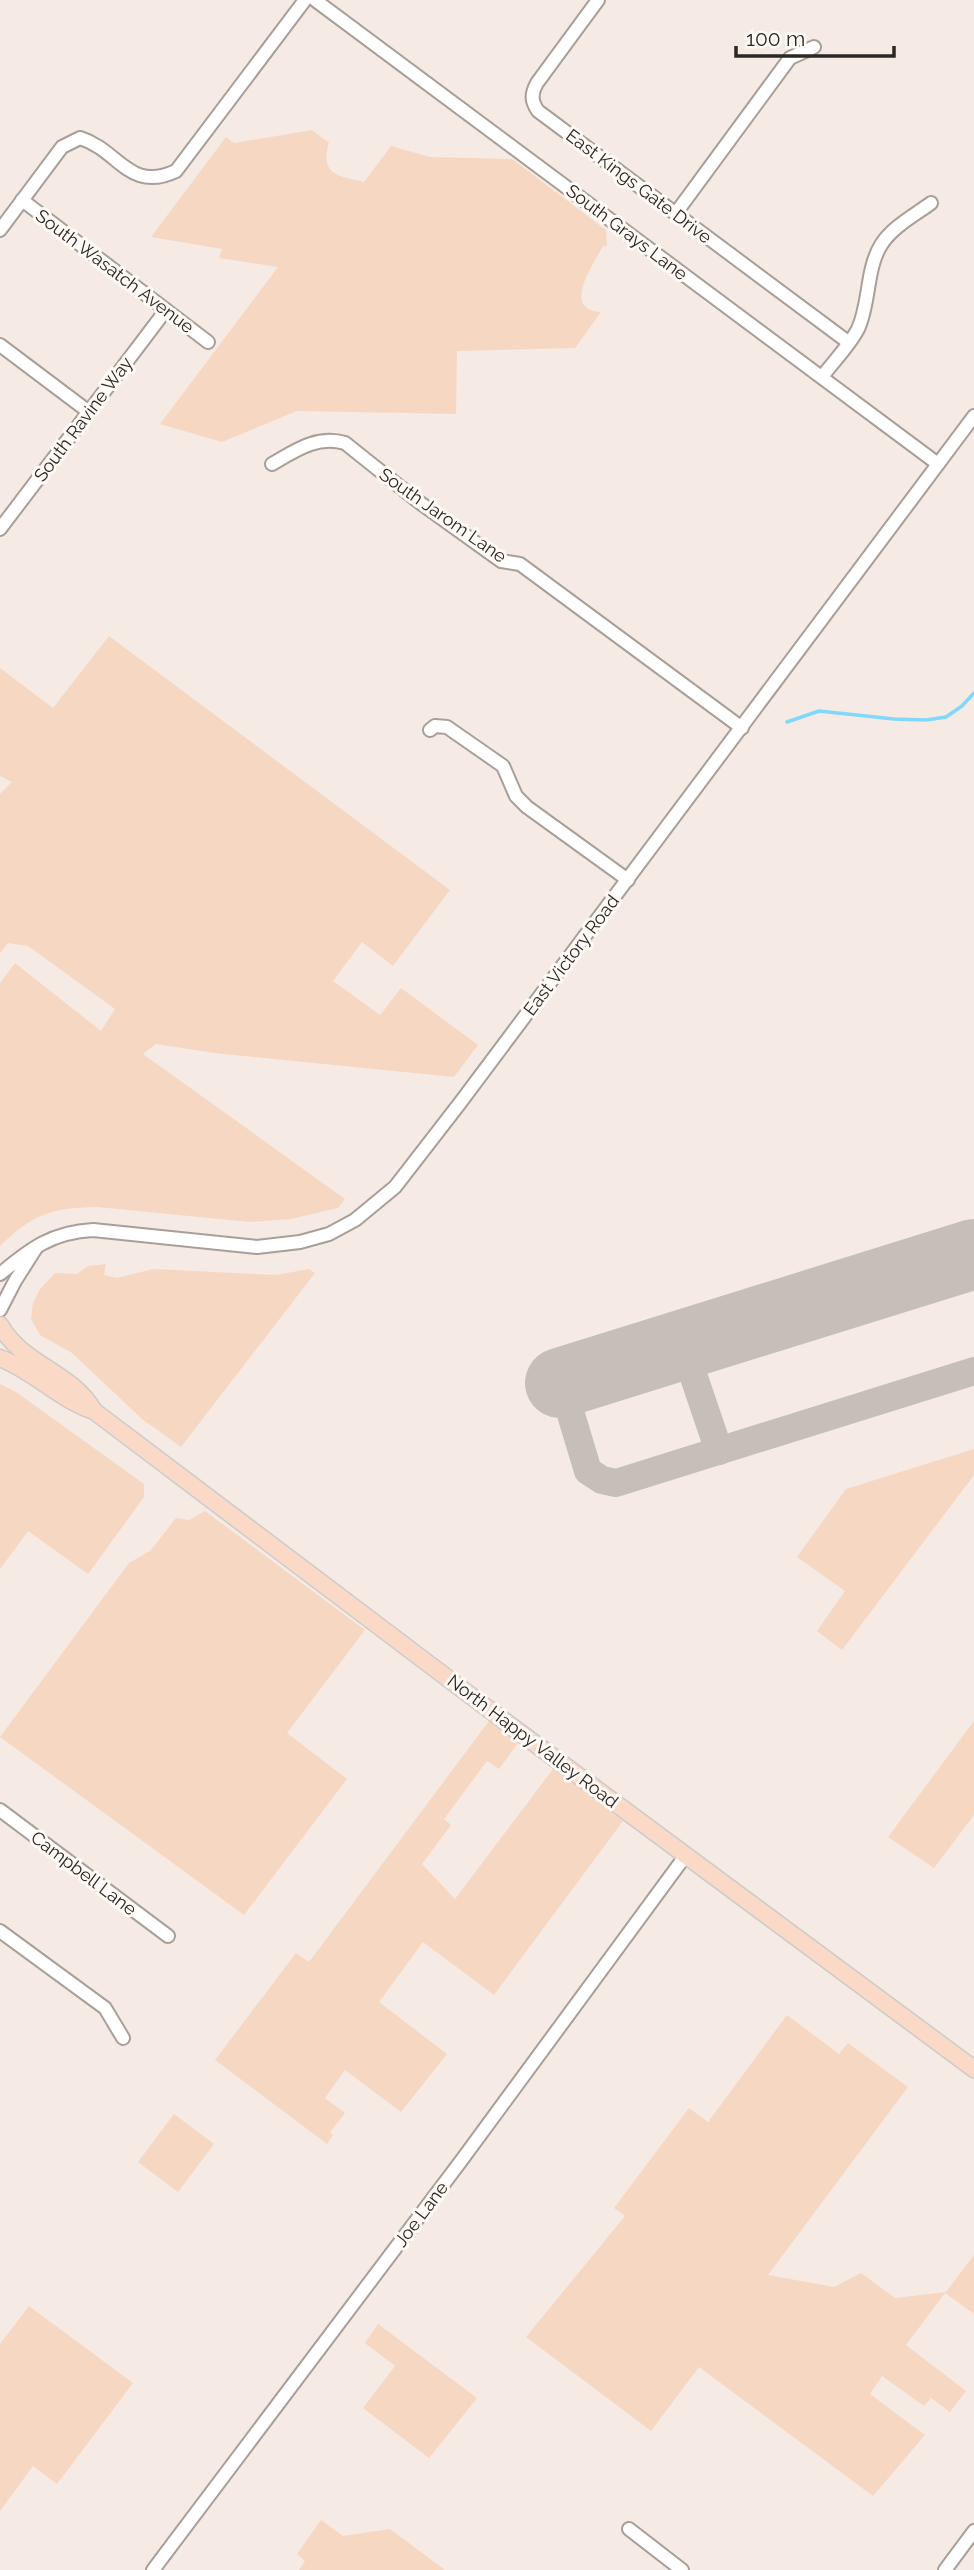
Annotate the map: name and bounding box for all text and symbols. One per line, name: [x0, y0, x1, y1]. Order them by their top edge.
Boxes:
scale bar: [736, 14, 894, 58]
text: 100 m: [746, 26, 805, 51]
street label: East Kings Gate Drive: [562, 124, 716, 248]
street label: South Grays Lane: [562, 180, 692, 285]
street label: South Wasatch Avenue: [32, 205, 198, 338]
street label: South Ravine Way: [29, 352, 137, 485]
street label: South Jarom Lane: [375, 463, 511, 567]
street label: East Victory Road: [519, 891, 623, 1019]
street label: North Happy Valley Road: [444, 1670, 622, 1812]
street label: Campbell Lane: [27, 1826, 141, 1920]
street label: Joe Lane: [390, 2177, 452, 2251]

